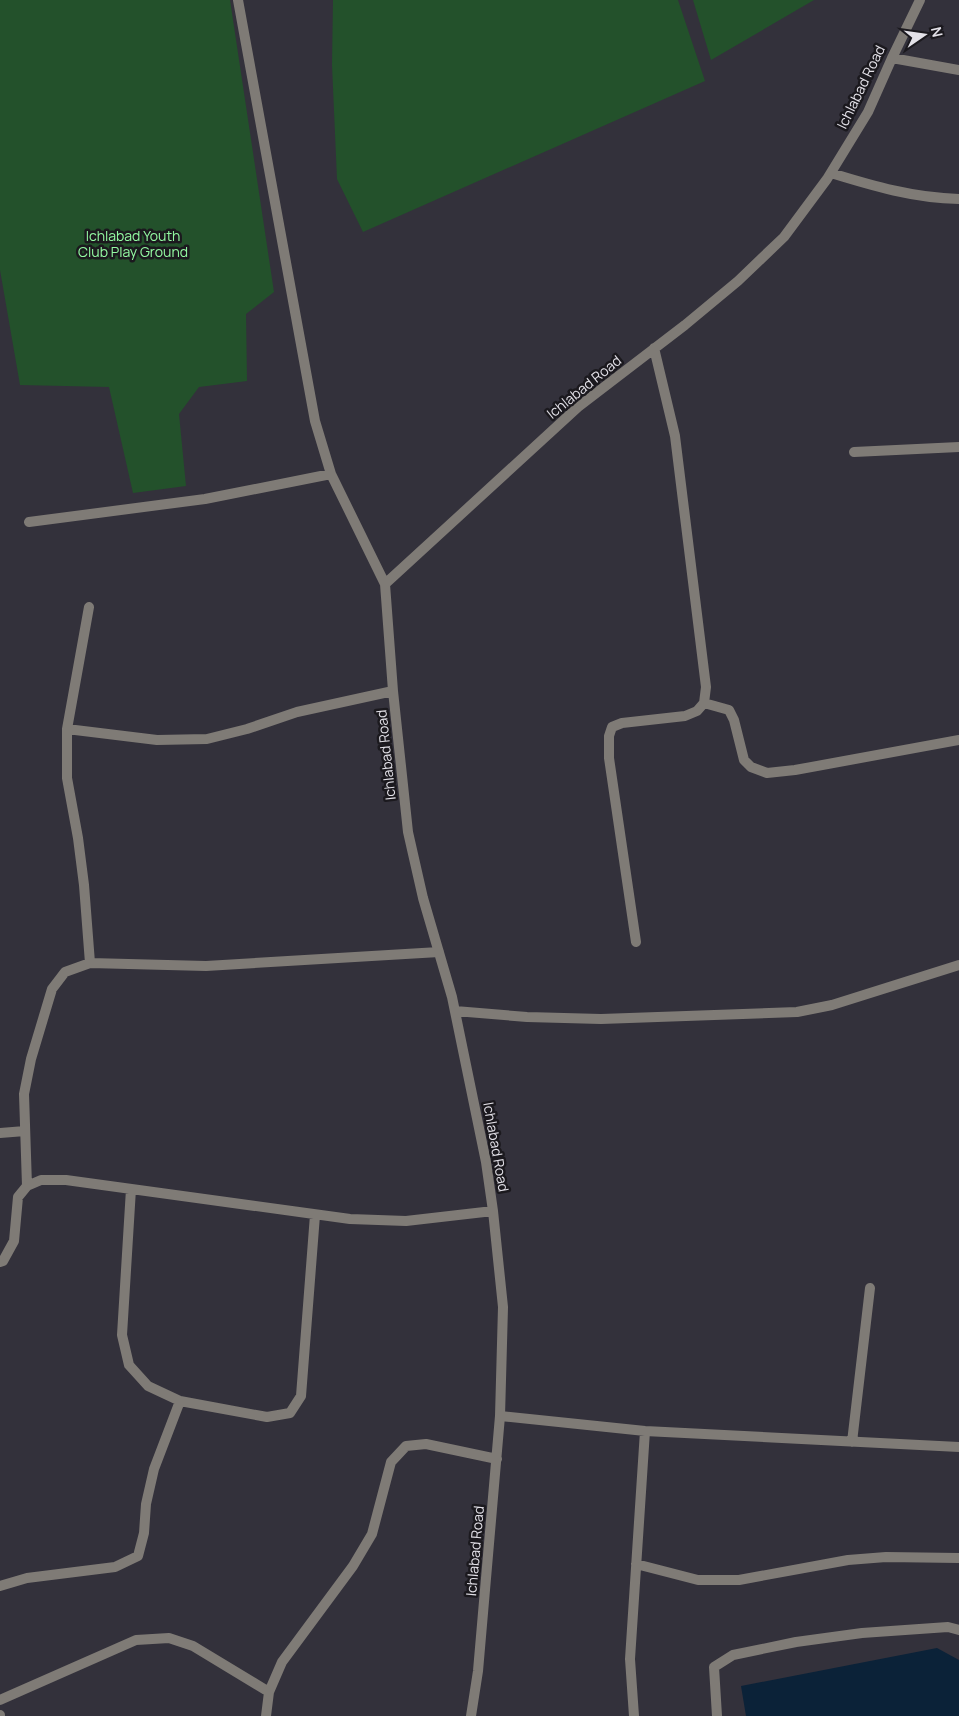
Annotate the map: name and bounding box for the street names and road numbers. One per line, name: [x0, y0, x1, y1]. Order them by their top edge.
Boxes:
street label: Ichlabad Road: [832, 42, 889, 132]
street label: Ichlabad Road: [542, 351, 625, 423]
street label: Ichlabad Road: [371, 709, 400, 801]
street label: Ichlabad Road: [479, 1101, 514, 1193]
street label: Ichlabad Road: [461, 1505, 488, 1597]

